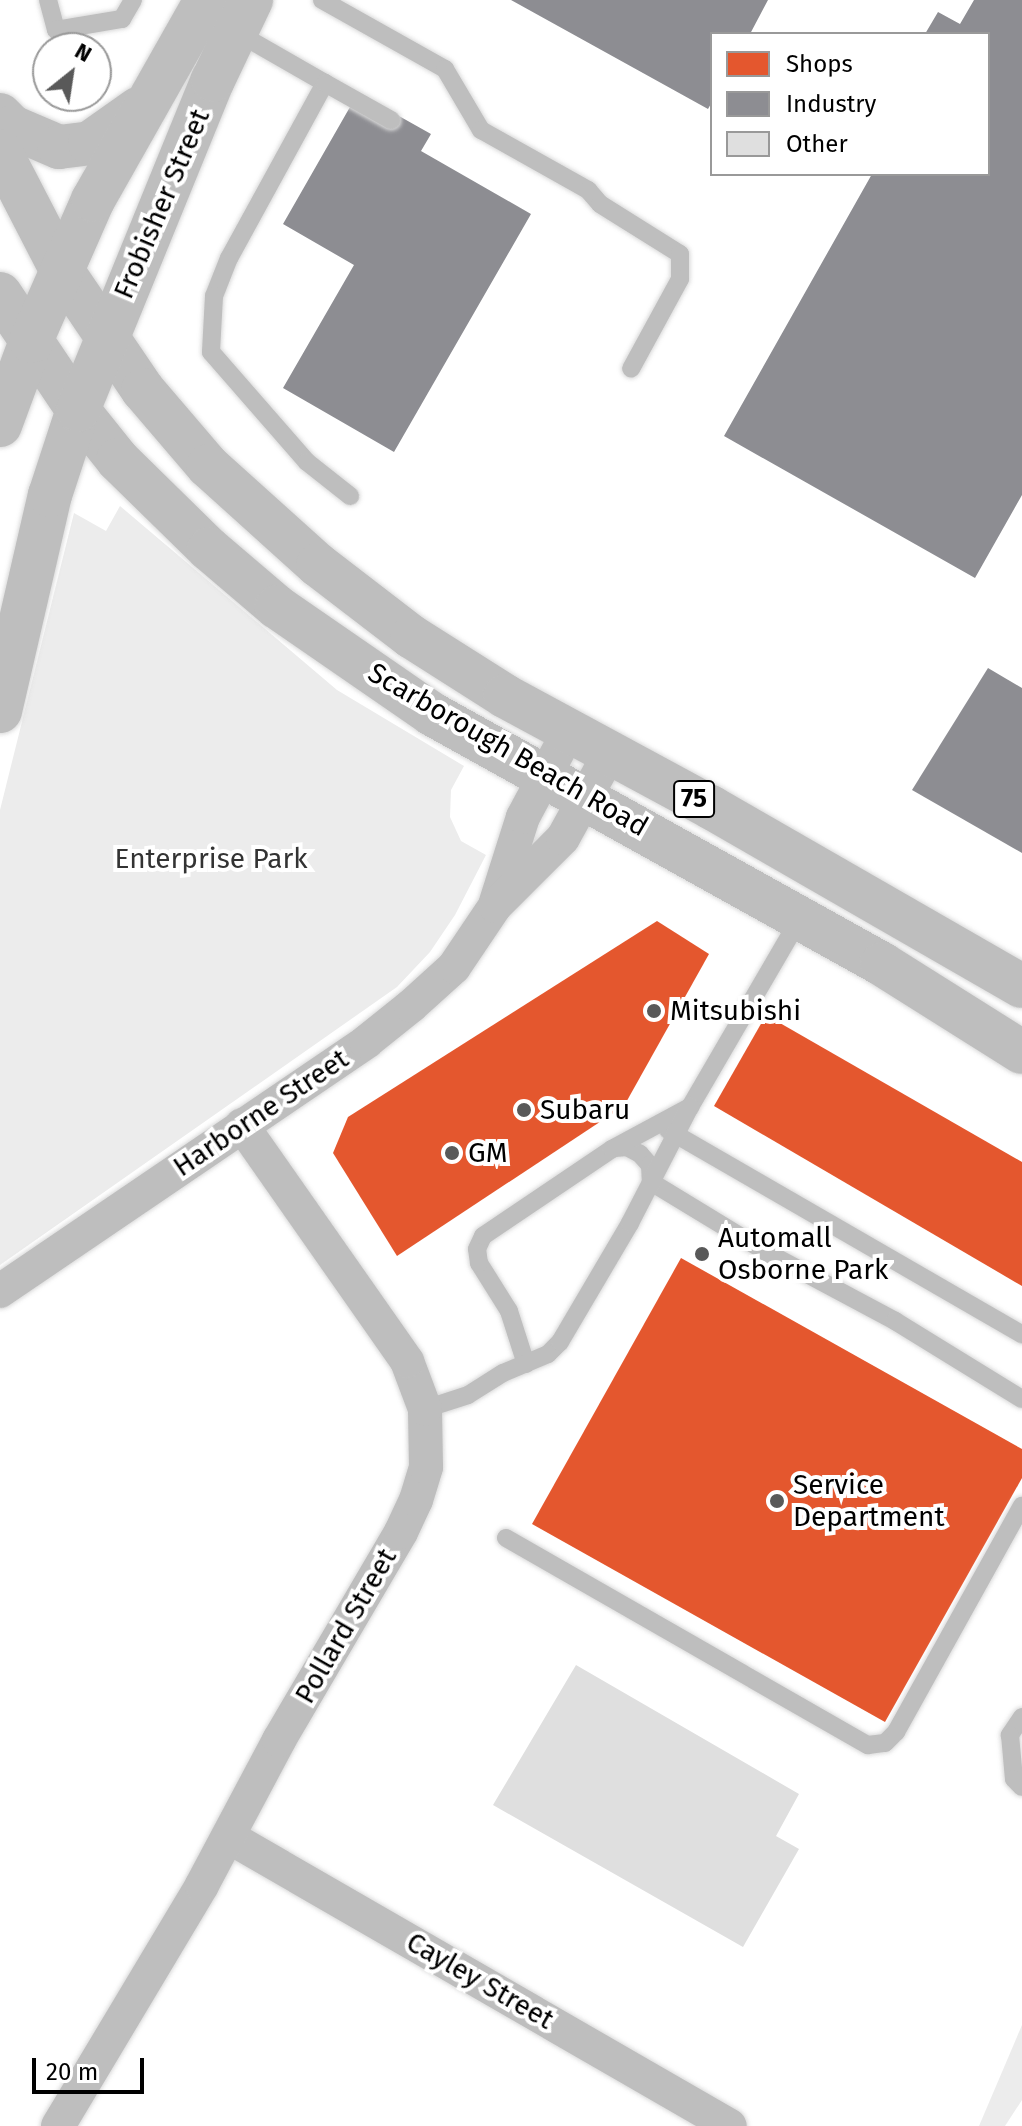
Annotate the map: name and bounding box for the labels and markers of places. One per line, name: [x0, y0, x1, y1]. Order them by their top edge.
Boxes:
place label: Mitsubishi: [670, 994, 801, 1028]
marker: Mitsubishi: [645, 1002, 663, 1020]
place label: Subaru: [540, 1093, 630, 1127]
marker: Subaru: [515, 1101, 533, 1119]
place label: GM: [468, 1136, 507, 1170]
marker: GM: [443, 1144, 461, 1162]
place label: Automall Osborne Park: [718, 1221, 888, 1287]
marker: Automall Osborne Park: [693, 1245, 711, 1263]
place label: Service Department: [793, 1468, 945, 1534]
marker: Service Department: [768, 1492, 786, 1510]

